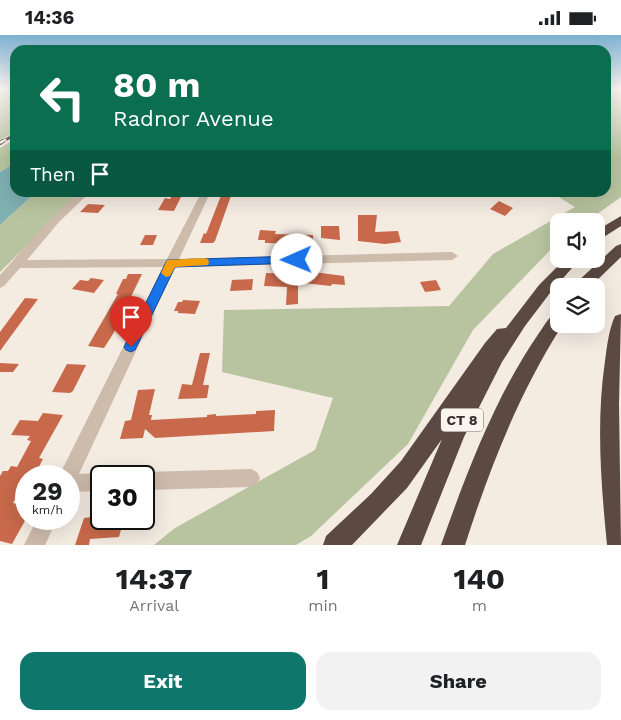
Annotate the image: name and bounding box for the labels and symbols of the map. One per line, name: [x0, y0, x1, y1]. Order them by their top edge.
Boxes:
position arrow: [270, 233, 322, 285]
pin: [110, 296, 152, 347]
road number: CT 8: [441, 409, 483, 431]
speed limit sign: 30: [90, 465, 155, 530]

